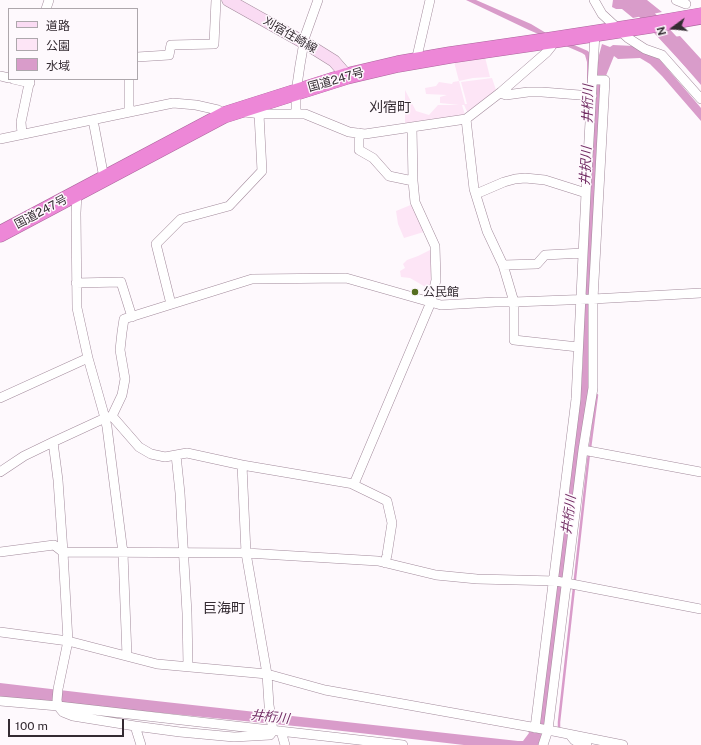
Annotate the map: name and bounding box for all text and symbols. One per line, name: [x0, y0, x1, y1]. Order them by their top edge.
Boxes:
legend: [8, 8, 138, 80]
north arrow: [653, 8, 693, 48]
street label: 刈宿住崎線: [260, 14, 320, 56]
text: 道路: [46, 19, 70, 33]
text: N: [655, 25, 668, 37]
text: 公園: [46, 39, 70, 53]
text: 水域: [46, 59, 70, 73]
street label: 国道247号: [306, 65, 366, 95]
water label: 井桁川: [580, 84, 596, 124]
district label: 刈宿町: [369, 100, 411, 116]
water label: 井択川: [577, 146, 595, 186]
street label: 国道247号: [12, 192, 70, 232]
place label: 公民館: [423, 285, 459, 299]
marker: 公民館: [410, 287, 420, 297]
water label: 井桁川: [559, 495, 579, 535]
district label: 巨海町: [203, 601, 245, 617]
water label: 井桁川: [250, 707, 290, 727]
scale bar: [10, 711, 126, 737]
text: 100 m: [15, 719, 48, 733]

